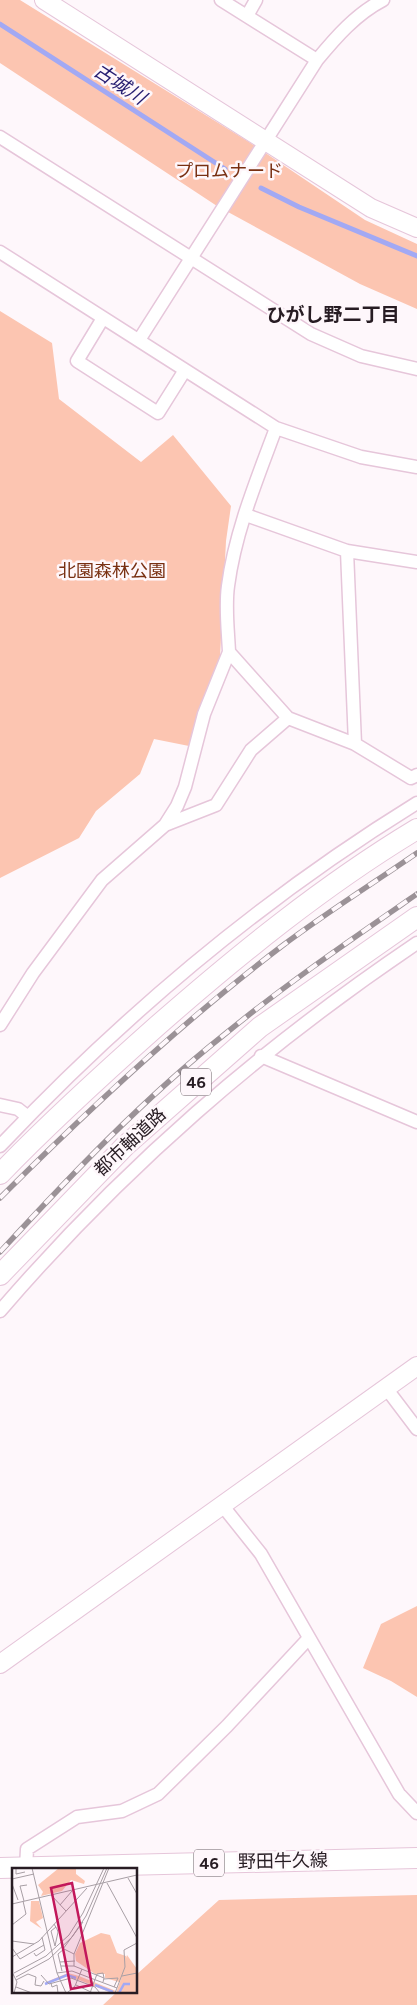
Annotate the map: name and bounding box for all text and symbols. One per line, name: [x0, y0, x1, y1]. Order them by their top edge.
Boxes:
water label: 古城川: [90, 59, 152, 110]
park label: プロムナード: [175, 160, 283, 182]
district label: ひがし野二丁目: [266, 303, 400, 326]
park label: 北園森林公園: [58, 560, 166, 582]
road number: 46: [181, 1068, 211, 1096]
street label: 都市軸道路: [90, 1103, 170, 1181]
street label: 野田牛久線: [238, 1849, 328, 1873]
road number: 46: [194, 1850, 224, 1876]
inset map: [12, 1868, 138, 1992]

